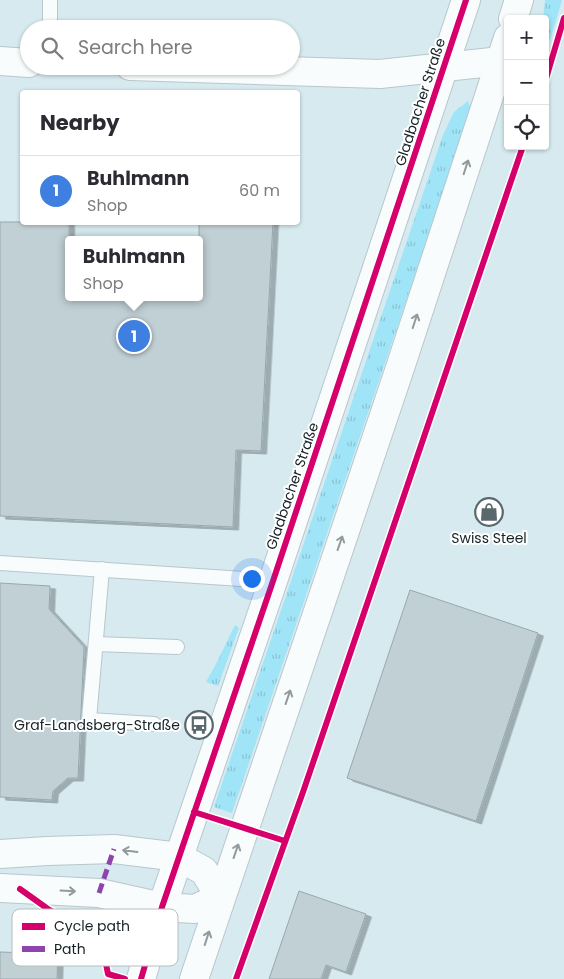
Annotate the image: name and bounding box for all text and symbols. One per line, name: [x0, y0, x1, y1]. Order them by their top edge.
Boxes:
map controls: [504, 15, 549, 150]
button: +: [504, 15, 549, 60]
search box: [20, 20, 300, 75]
icon: search: [38, 34, 66, 62]
text: Search here: [78, 34, 192, 61]
street label: Gladbacher Straße: [390, 35, 450, 169]
button: −: [504, 60, 549, 105]
button: locate: [504, 105, 549, 150]
text: Nearby: [40, 108, 120, 137]
one-way arrow: [462, 160, 471, 175]
text: Buhlmann: [87, 165, 189, 192]
text: 1: [53, 179, 59, 202]
text: 60 m: [239, 179, 280, 202]
text: Shop: [87, 194, 128, 217]
popup: [65, 236, 203, 301]
text: Buhlmann: [83, 243, 185, 270]
text: Shop: [83, 272, 124, 295]
one-way arrow: [411, 314, 420, 330]
pin: 1: [118, 317, 150, 355]
street label: Gladbacher Straße: [261, 419, 323, 552]
shop icon: Swiss Steel: [474, 497, 504, 527]
place label: Swiss Steel: [451, 528, 527, 548]
one-way arrow: [336, 536, 345, 551]
your location: [239, 566, 265, 592]
one-way arrow: [283, 689, 293, 705]
bus stop icon: Graf-Landsberg-Straße: [184, 710, 214, 740]
place label: Graf-Landsberg-Straße: [14, 715, 180, 735]
one-way arrow: [232, 843, 241, 859]
one-way arrow: [123, 846, 139, 856]
one-way arrow: [60, 887, 76, 896]
legend: [12, 909, 178, 966]
text: Cycle path: [54, 916, 130, 936]
one-way arrow: [203, 931, 212, 946]
text: Path: [54, 939, 86, 959]

